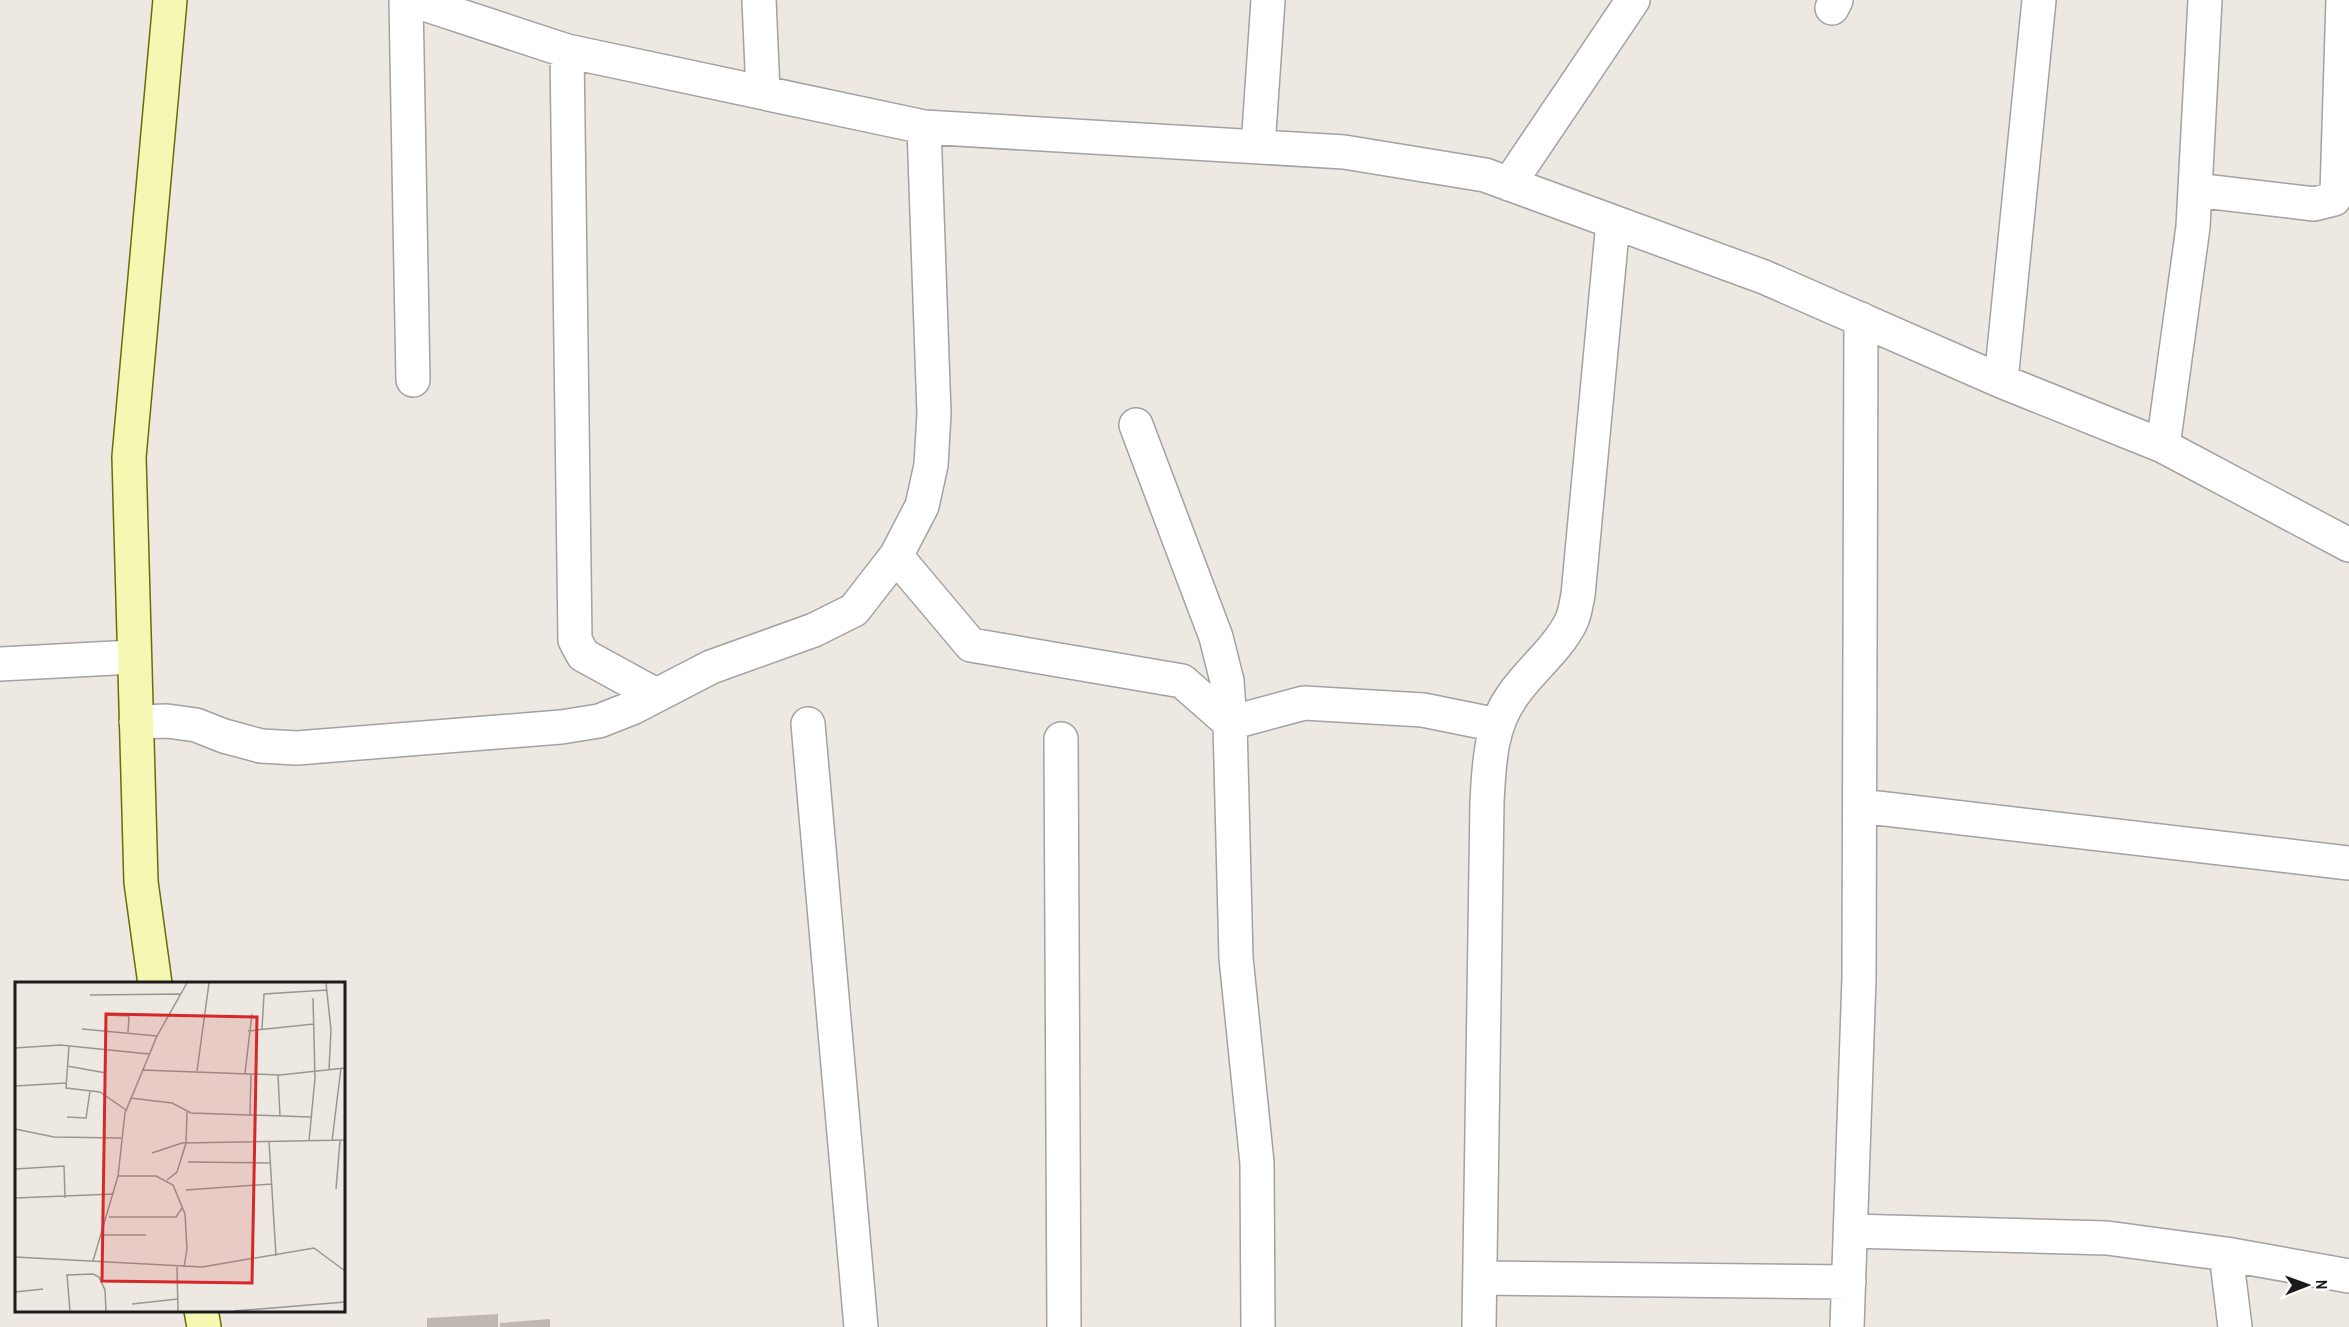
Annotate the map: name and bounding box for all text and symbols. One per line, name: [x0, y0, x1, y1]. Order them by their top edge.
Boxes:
inset map: [15, 982, 345, 1312]
north arrow: [2277, 1255, 2337, 1315]
text: N: [2311, 1280, 2333, 1290]

